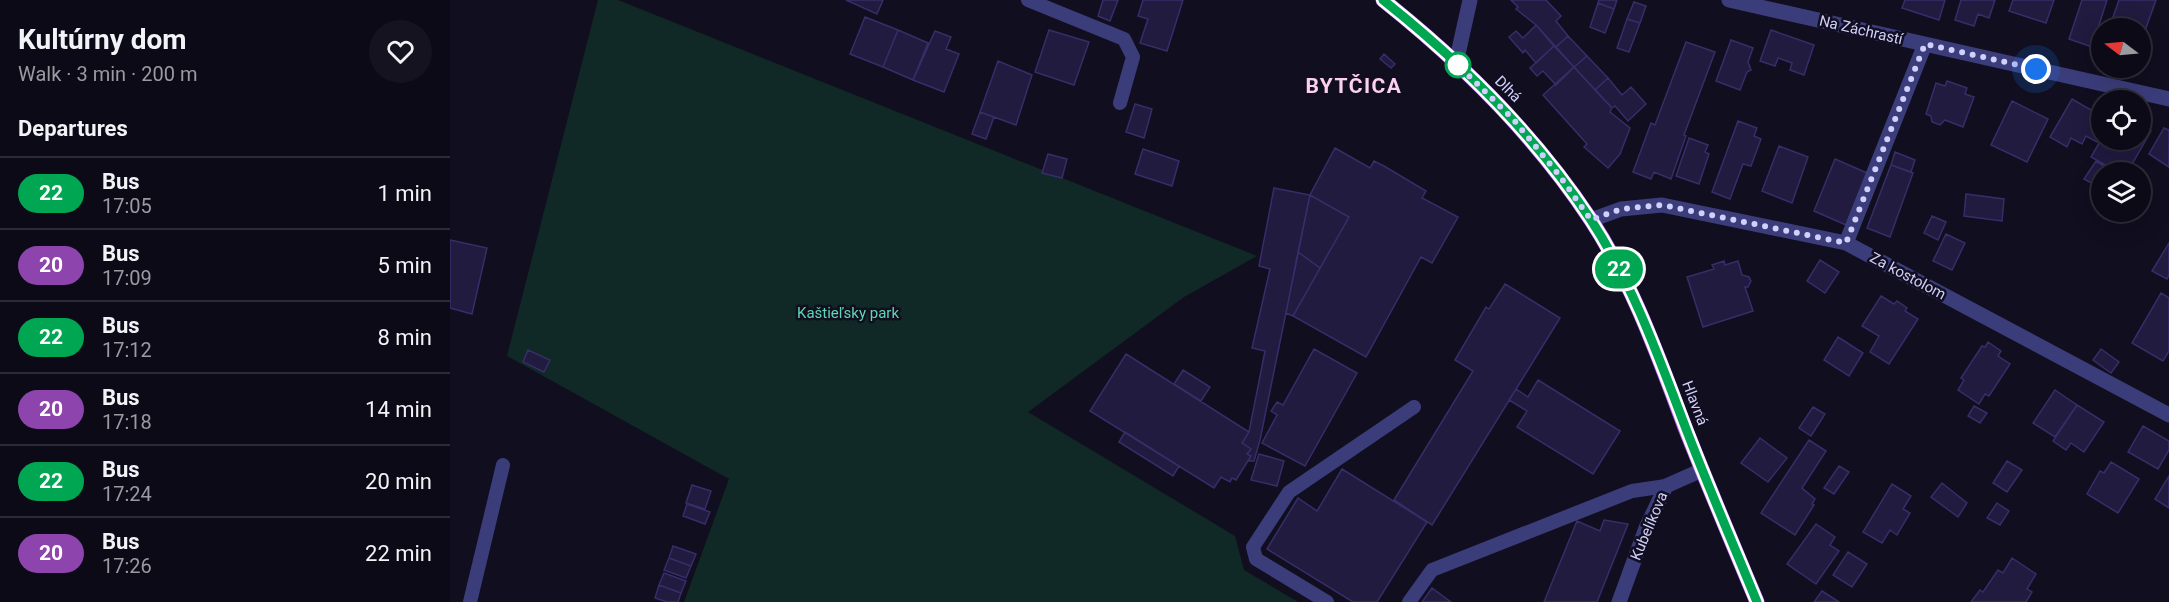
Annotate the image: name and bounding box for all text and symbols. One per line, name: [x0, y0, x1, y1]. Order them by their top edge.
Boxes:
street label: Na Záchrastí: [1817, 12, 1906, 49]
north arrow: [2091, 18, 2151, 78]
map controls: [2091, 18, 2151, 222]
button: heart: [369, 20, 432, 83]
text: Kultúrny dom: [18, 23, 187, 56]
unlabelled marker: [1445, 52, 1471, 78]
your location: [2021, 54, 2051, 84]
text: Walk · 3 min · 200 m: [18, 62, 197, 86]
street label: Dlhá: [1491, 72, 1525, 106]
district label: BYTČICA: [1306, 74, 1402, 98]
button: locate: [2091, 90, 2151, 150]
text: Departures: [18, 116, 128, 141]
button: layers: [2091, 162, 2151, 222]
text: Bus: [102, 169, 140, 194]
text: 22: [39, 181, 63, 205]
text: 1 min: [377, 181, 432, 206]
text: 17:05: [102, 194, 152, 218]
text: Bus: [102, 241, 140, 266]
street label: Za kostolom: [1867, 248, 1949, 304]
line badge: 22: [1592, 250, 1646, 288]
text: 20: [39, 253, 63, 277]
text: 5 min: [377, 253, 432, 278]
text: 22: [1607, 257, 1631, 281]
text: 17:09: [102, 266, 152, 290]
park label: Kaštieľsky park: [797, 304, 899, 322]
text: Bus: [102, 313, 140, 338]
text: 22: [39, 325, 63, 349]
text: 8 min: [377, 325, 432, 350]
text: 17:12: [102, 338, 152, 362]
street label: Hlavná: [1678, 378, 1712, 428]
text: Bus: [102, 385, 140, 410]
text: 20: [39, 397, 63, 421]
text: 14 min: [365, 397, 432, 422]
text: 17:18: [102, 410, 152, 434]
text: Bus: [102, 457, 140, 482]
text: 22: [39, 469, 63, 493]
text: 20 min: [365, 469, 432, 494]
text: 17:24: [102, 482, 152, 506]
street label: Kubelíkova: [1627, 489, 1671, 563]
text: Bus: [102, 529, 140, 554]
text: 20: [39, 541, 63, 565]
text: 22 min: [365, 541, 432, 566]
text: 17:26: [102, 554, 152, 578]

